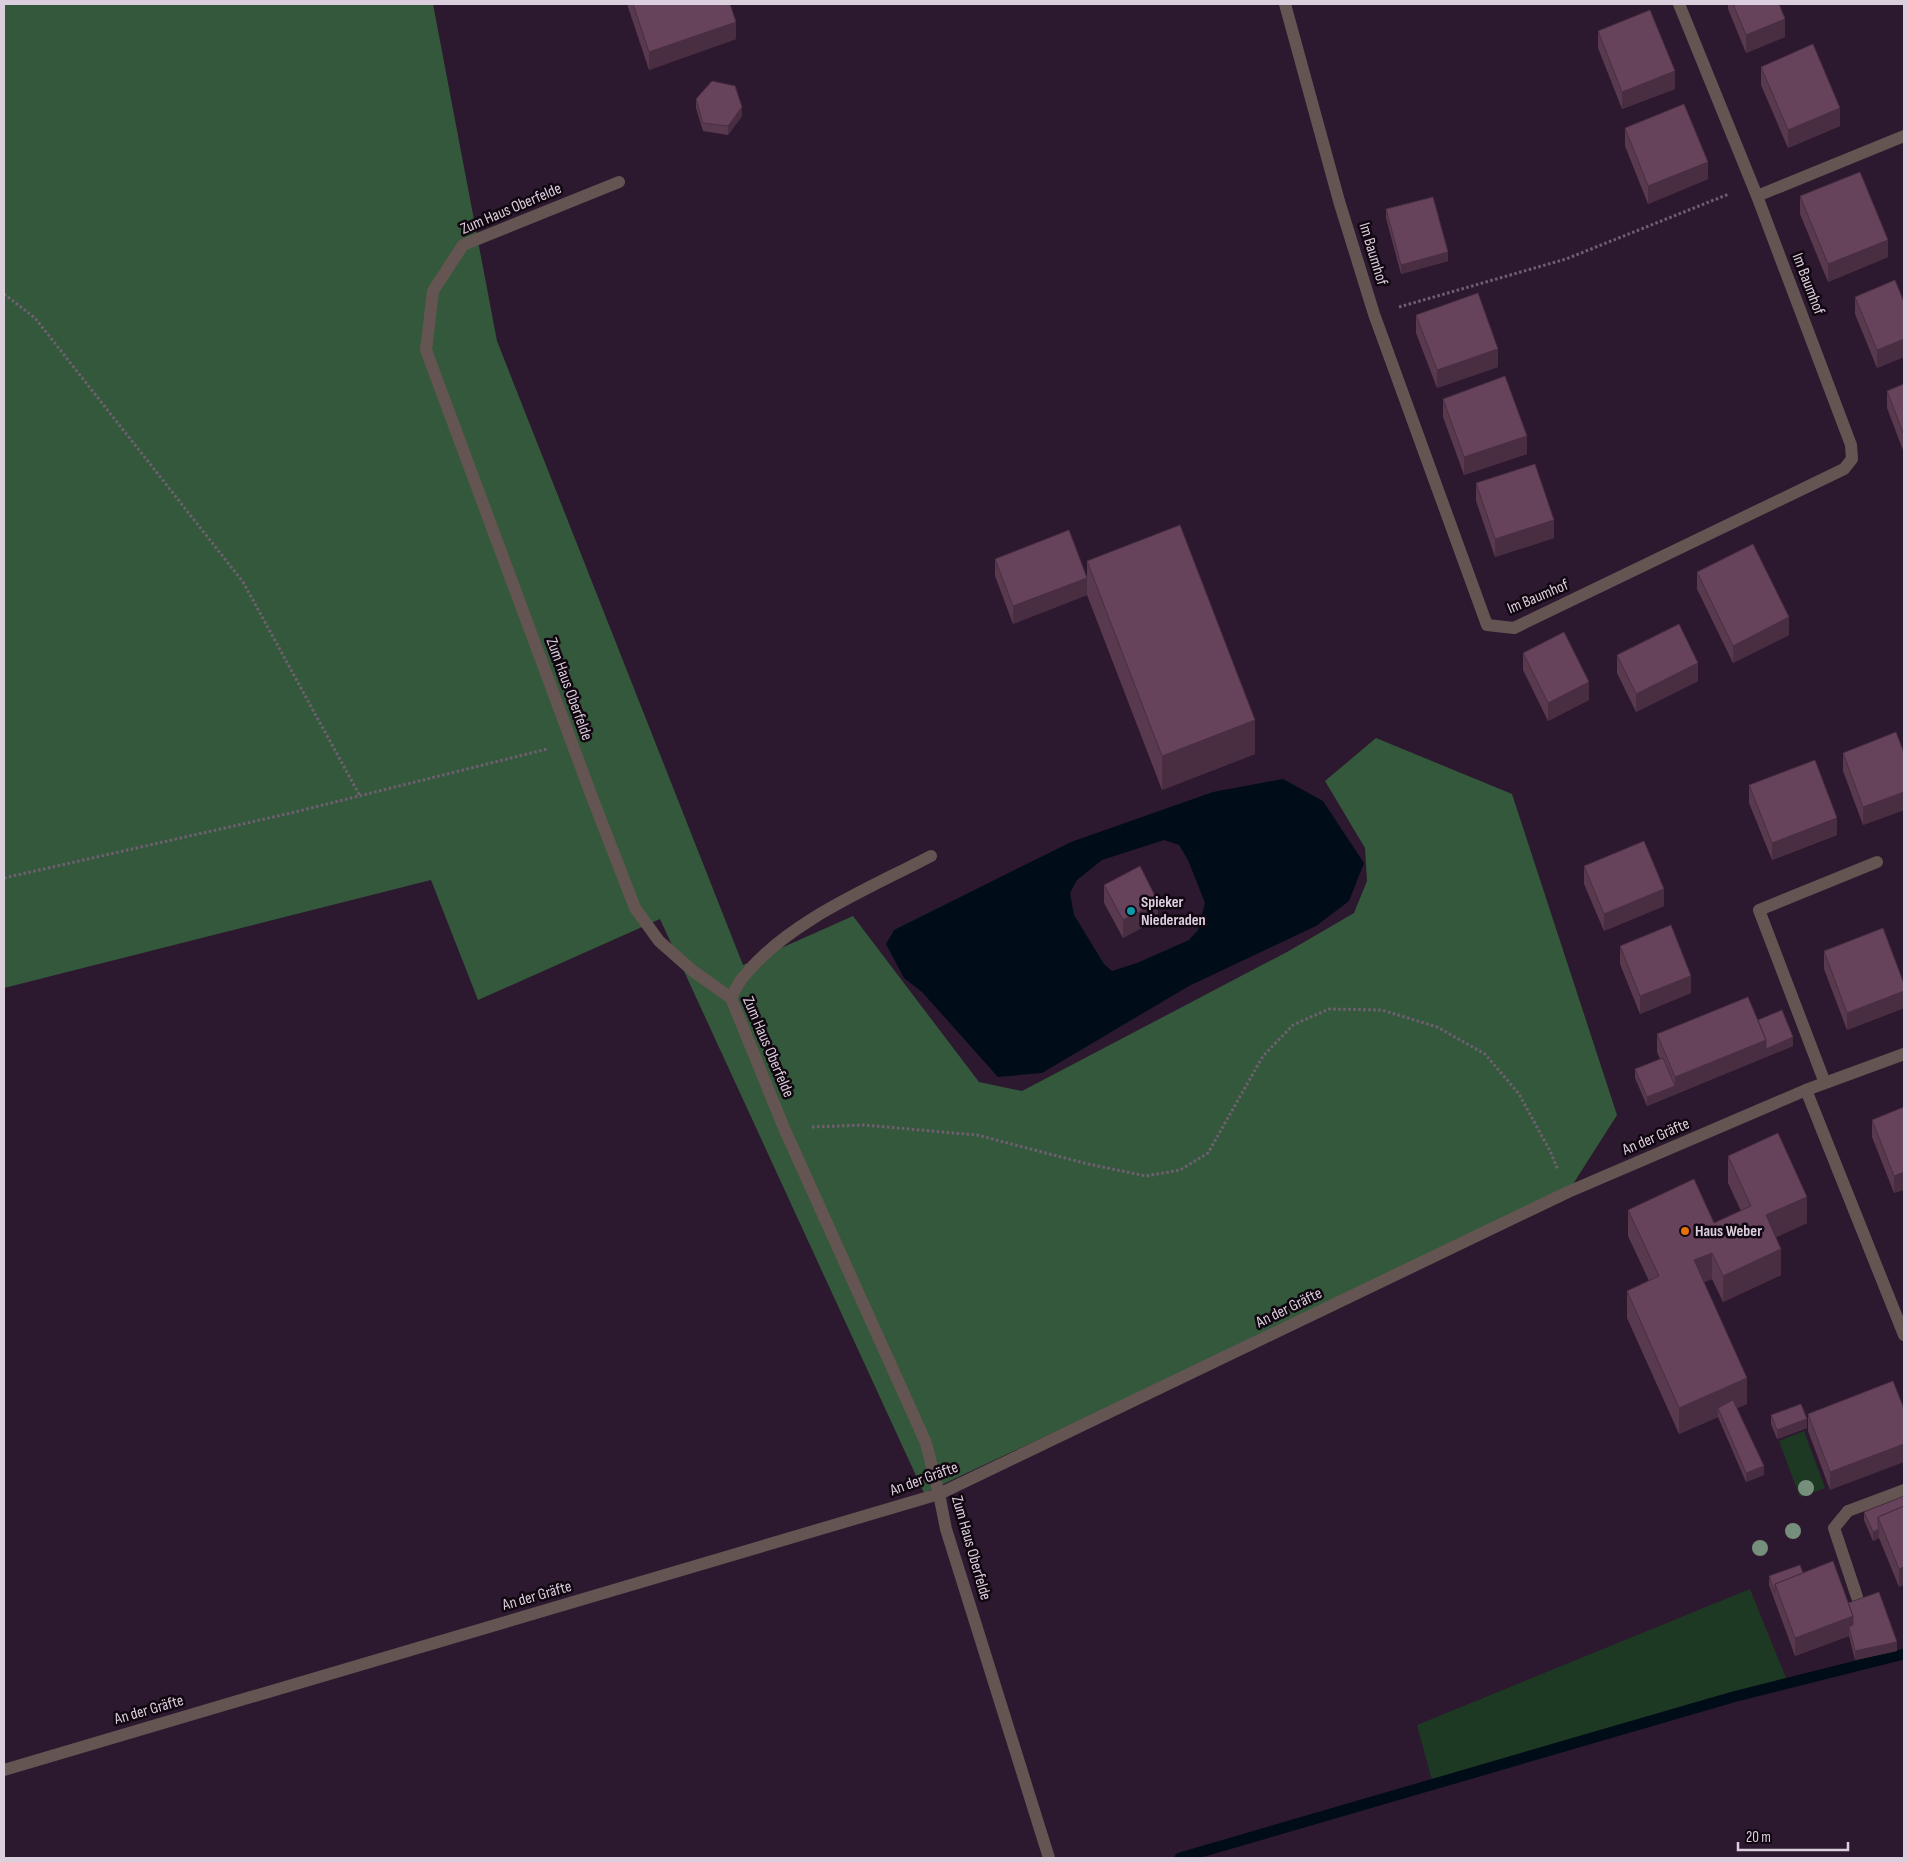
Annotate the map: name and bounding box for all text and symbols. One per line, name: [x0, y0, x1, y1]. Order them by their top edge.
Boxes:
street label: Zum Haus Oberfelde: [458, 179, 564, 239]
street label: Im Baumhof: [1354, 220, 1392, 288]
street label: Im Baumhof: [1788, 251, 1829, 318]
street label: Im Baumhof: [1505, 576, 1572, 618]
street label: Zum Haus Oberfelde: [542, 635, 596, 743]
place label: Spieker Niederaden: [1141, 893, 1206, 930]
marker: Spieker Niederaden: [1125, 905, 1137, 917]
street label: Zum Haus Oberfelde: [738, 994, 798, 1100]
street label: An der Gräfte: [1619, 1114, 1692, 1160]
place label: Haus Weber: [1695, 1222, 1762, 1241]
marker: Haus Weber: [1679, 1225, 1691, 1237]
street label: An der Gräfte: [1252, 1284, 1325, 1333]
street label: An der Gräfte: [886, 1458, 961, 1500]
street label: Zum Haus Oberfelde: [947, 1494, 995, 1602]
street label: An der Gräfte: [499, 1577, 574, 1615]
street label: An der Gräfte: [111, 1691, 186, 1729]
scale bar: [1738, 1820, 1848, 1852]
text: 20 m: [1746, 1828, 1771, 1847]

